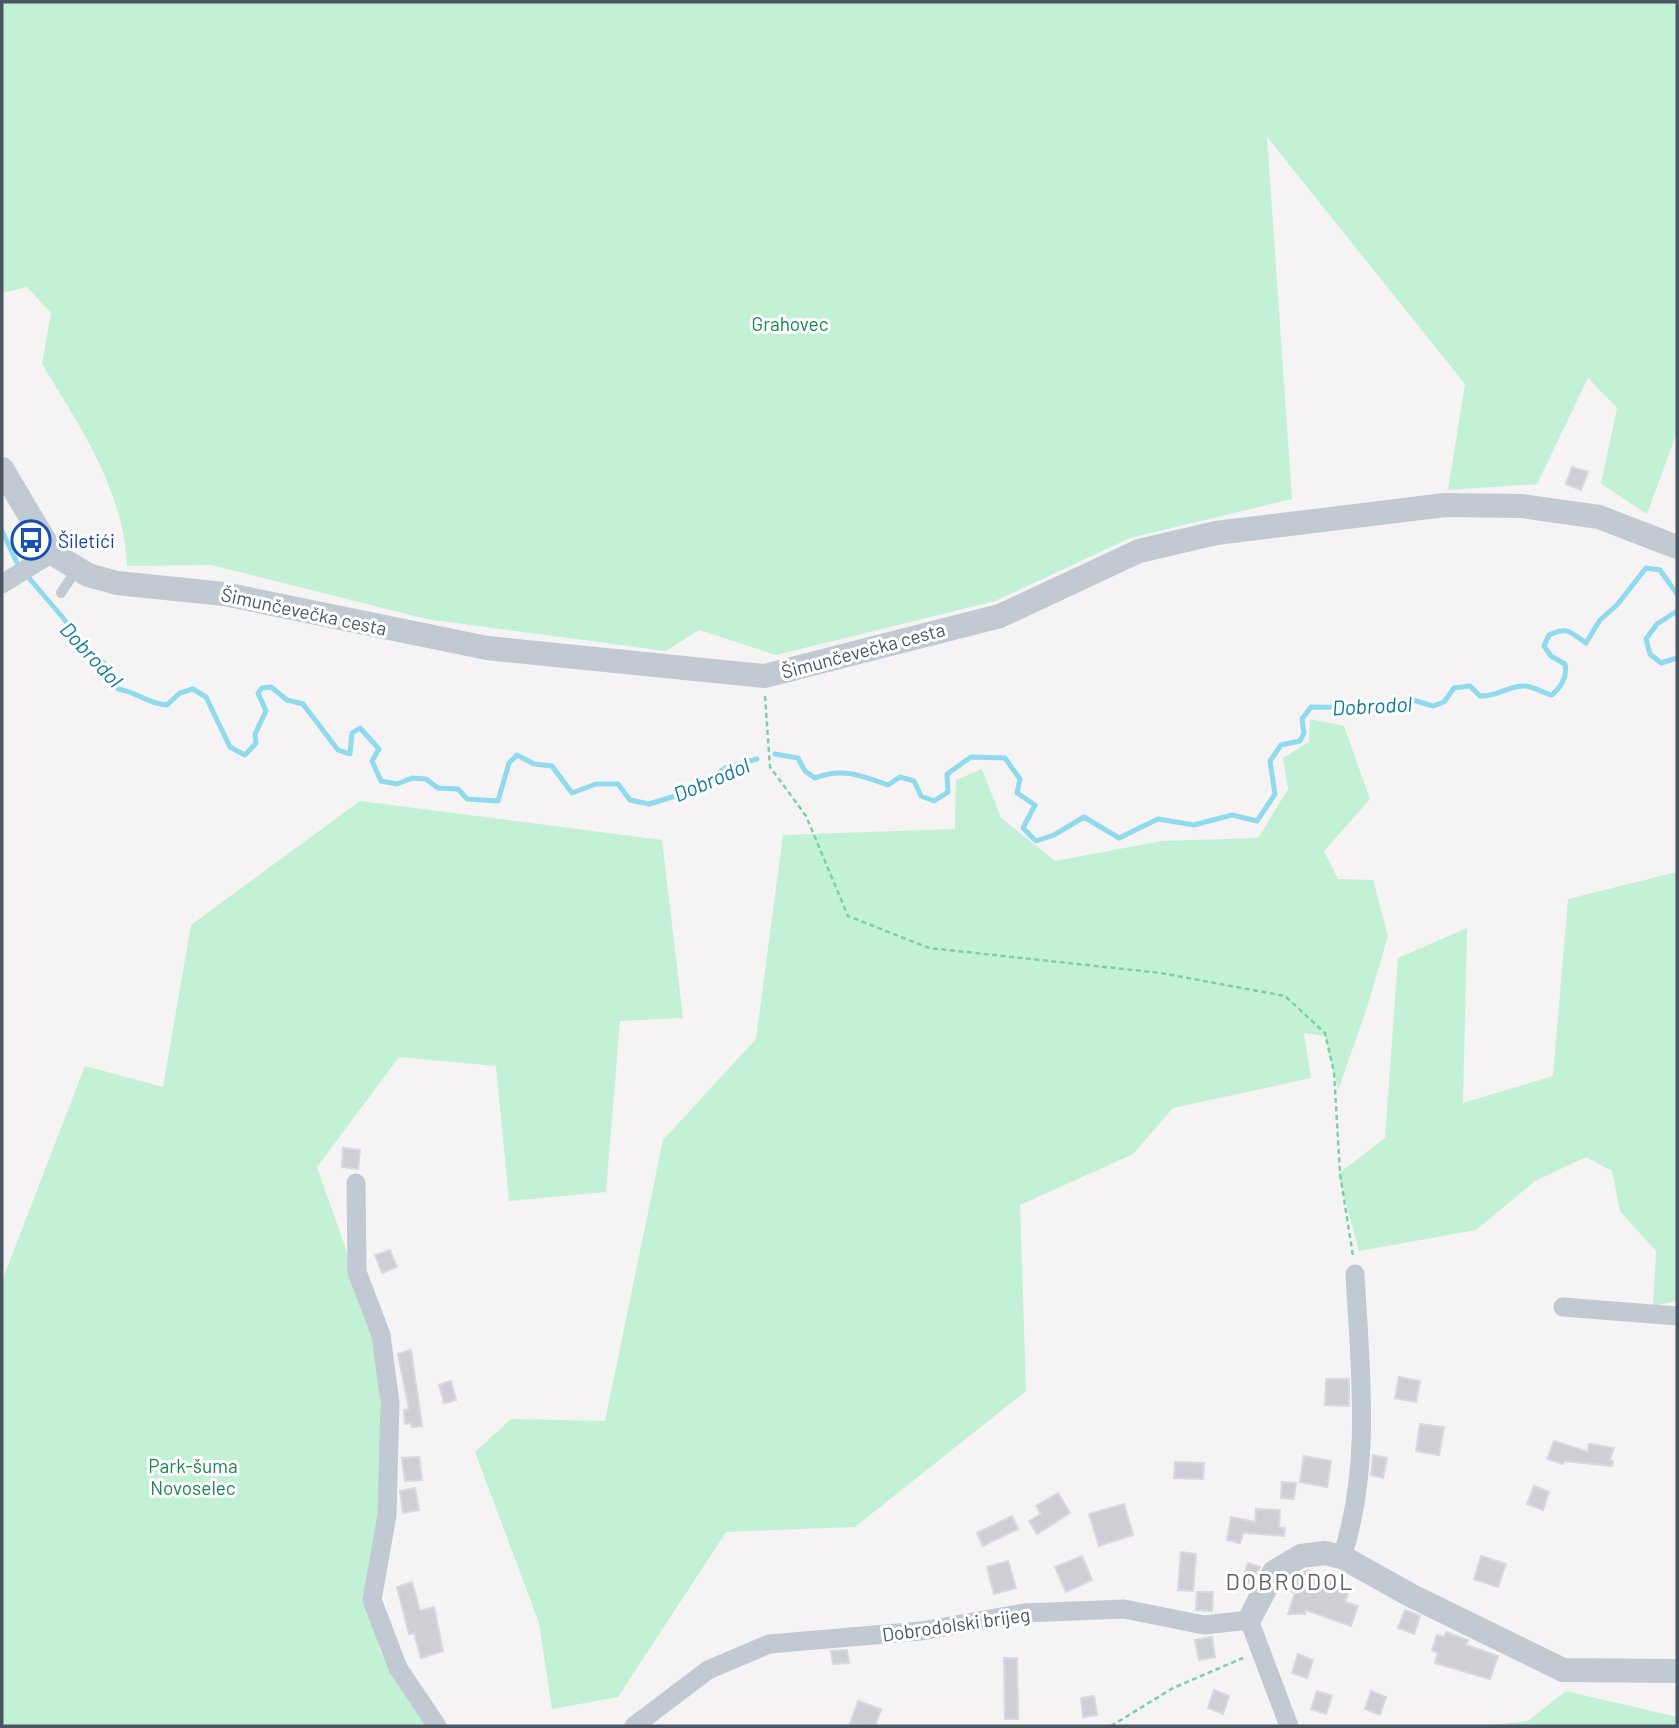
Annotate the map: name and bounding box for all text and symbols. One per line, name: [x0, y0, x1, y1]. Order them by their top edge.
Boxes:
park label: Grahovec: [751, 312, 829, 335]
bus stop icon: Šiletići: [10, 519, 52, 561]
place label: Šiletići: [58, 529, 115, 552]
street label: Šimunčevečka cesta: [219, 582, 389, 640]
water label: Dobrodol: [56, 616, 129, 692]
street label: Šimunčevečka cesta: [779, 617, 947, 683]
water label: Dobrodol: [1331, 690, 1413, 720]
water label: Dobrodol: [669, 752, 753, 806]
park label: Park-šuma Novoselec: [148, 1454, 238, 1499]
district label: DOBRODOL: [1226, 1567, 1354, 1595]
street label: Dobrodolski brijeg: [881, 1602, 1031, 1646]

